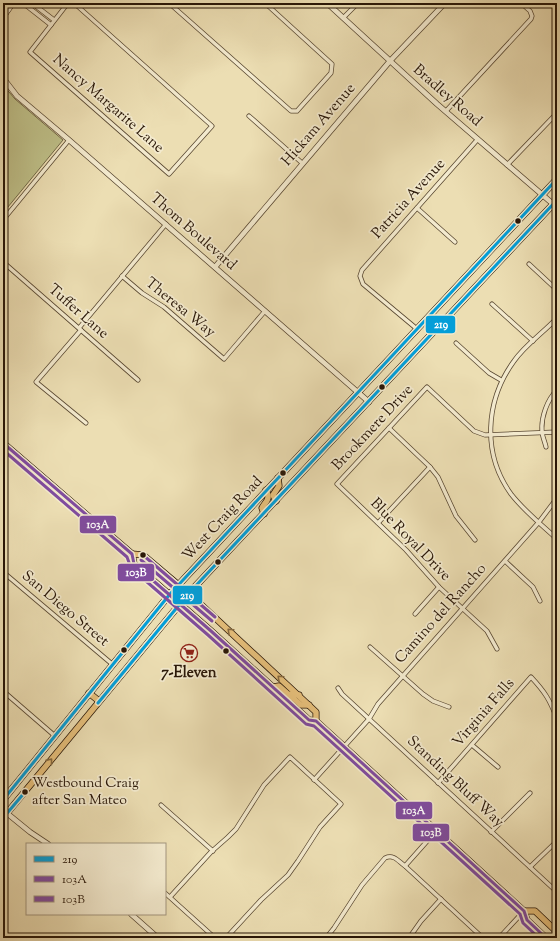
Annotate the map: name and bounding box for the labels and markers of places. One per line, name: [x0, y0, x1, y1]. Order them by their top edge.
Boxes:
unlabelled marker: [513, 216, 523, 226]
unlabelled marker: [377, 382, 387, 392]
unlabelled marker: [278, 468, 288, 478]
unlabelled marker: [138, 550, 148, 560]
unlabelled marker: [213, 557, 223, 567]
supermarket icon: 7-Eleven: [179, 643, 199, 663]
unlabelled marker: [119, 645, 129, 655]
unlabelled marker: [221, 646, 231, 656]
place label: 7-Eleven: [161, 663, 217, 684]
place label: Westbound Craig after San Mateo: [32, 774, 139, 811]
marker: Westbound Craig after San Mateo: [20, 787, 30, 797]

